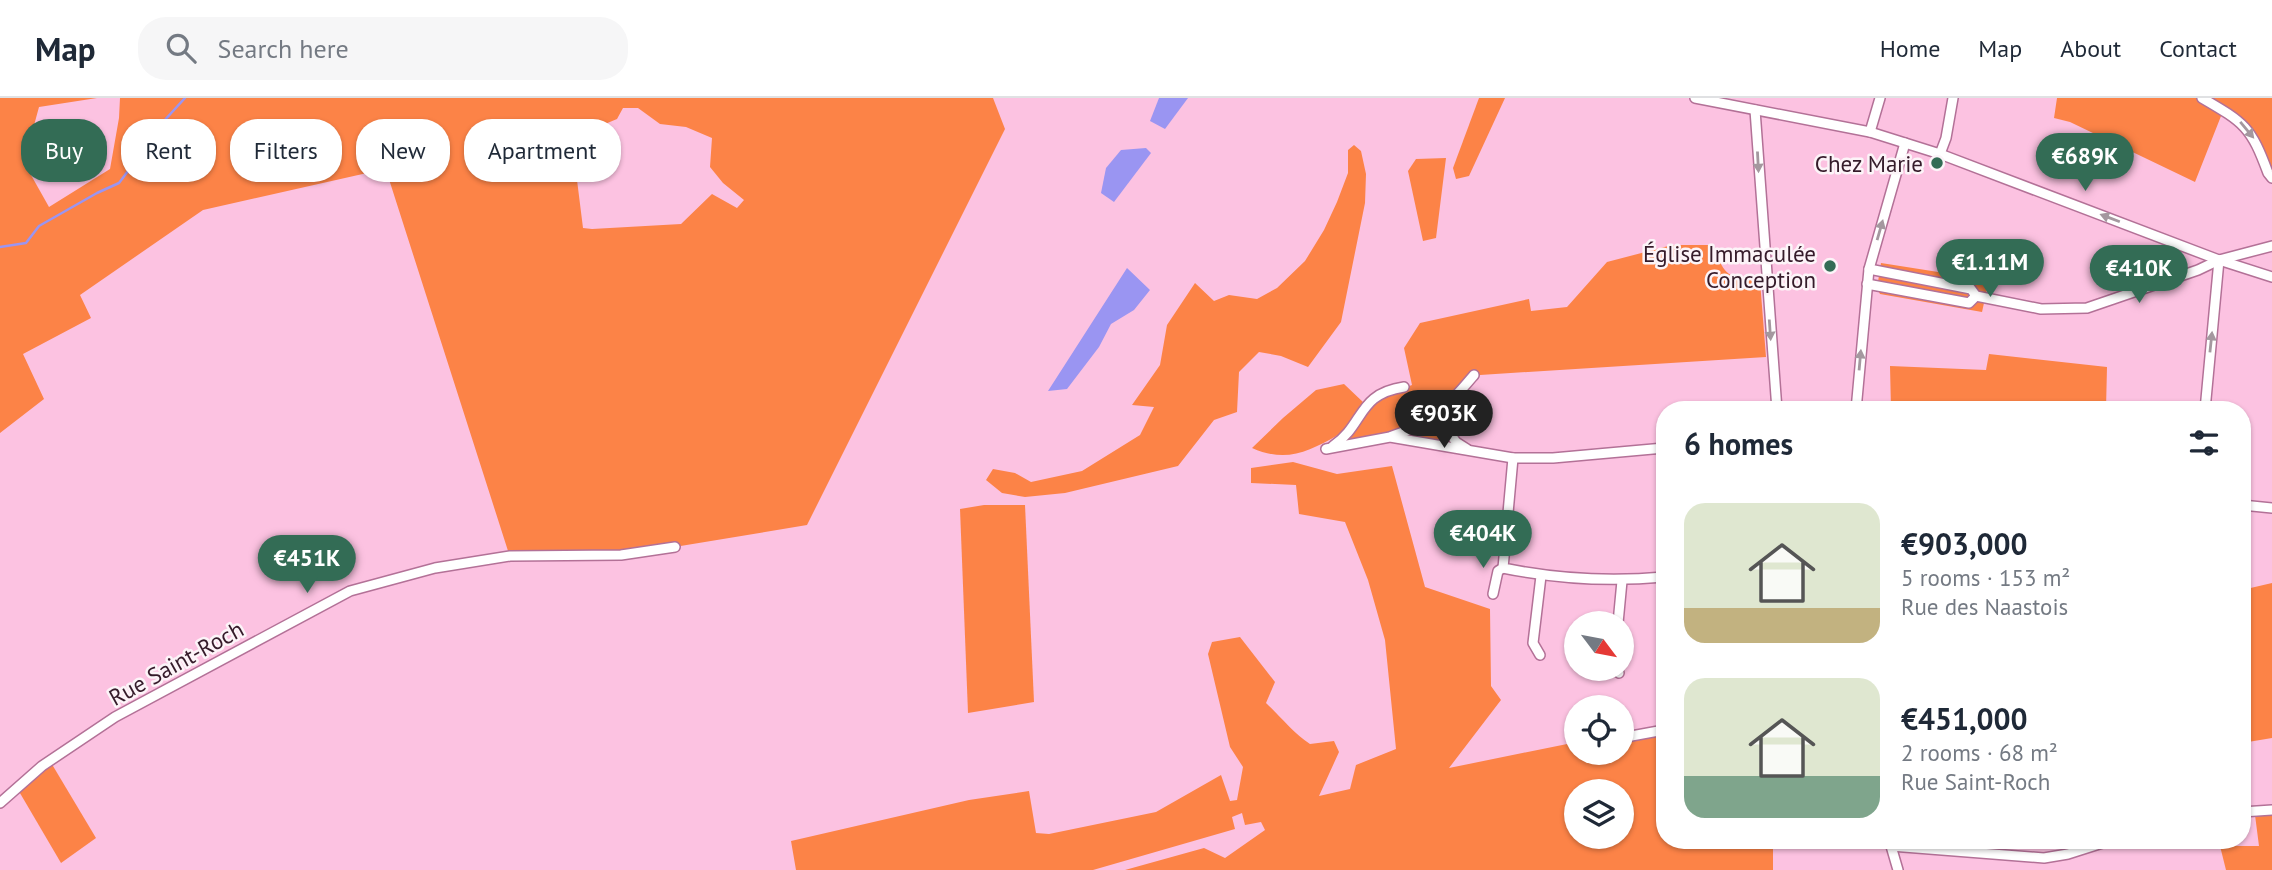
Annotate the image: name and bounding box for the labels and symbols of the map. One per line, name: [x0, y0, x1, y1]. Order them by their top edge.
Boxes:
one-way arrow: [2239, 121, 2254, 139]
pin: €689K: [2036, 134, 2134, 193]
place label: Chez Marie: [1815, 149, 1923, 178]
one-way arrow: [1753, 151, 1764, 173]
marker: Chez Marie: [1929, 155, 1945, 171]
one-way arrow: [2099, 213, 2120, 224]
one-way arrow: [1875, 218, 1886, 240]
place label: Église Immaculée Conception: [1643, 239, 1816, 294]
pin: €1.11M: [1933, 240, 2047, 299]
pin: €410K: [2090, 246, 2188, 305]
marker: Église Immaculée Conception: [1822, 258, 1838, 274]
one-way arrow: [1765, 319, 1776, 341]
one-way arrow: [2206, 330, 2217, 352]
one-way arrow: [1855, 349, 1866, 371]
pin: €903K: [1395, 390, 1493, 450]
pin: €404K: [1434, 510, 1532, 570]
pin: €451K: [258, 536, 356, 595]
north arrow: [1564, 611, 1634, 681]
street label: Rue Saint-Roch: [104, 614, 248, 712]

